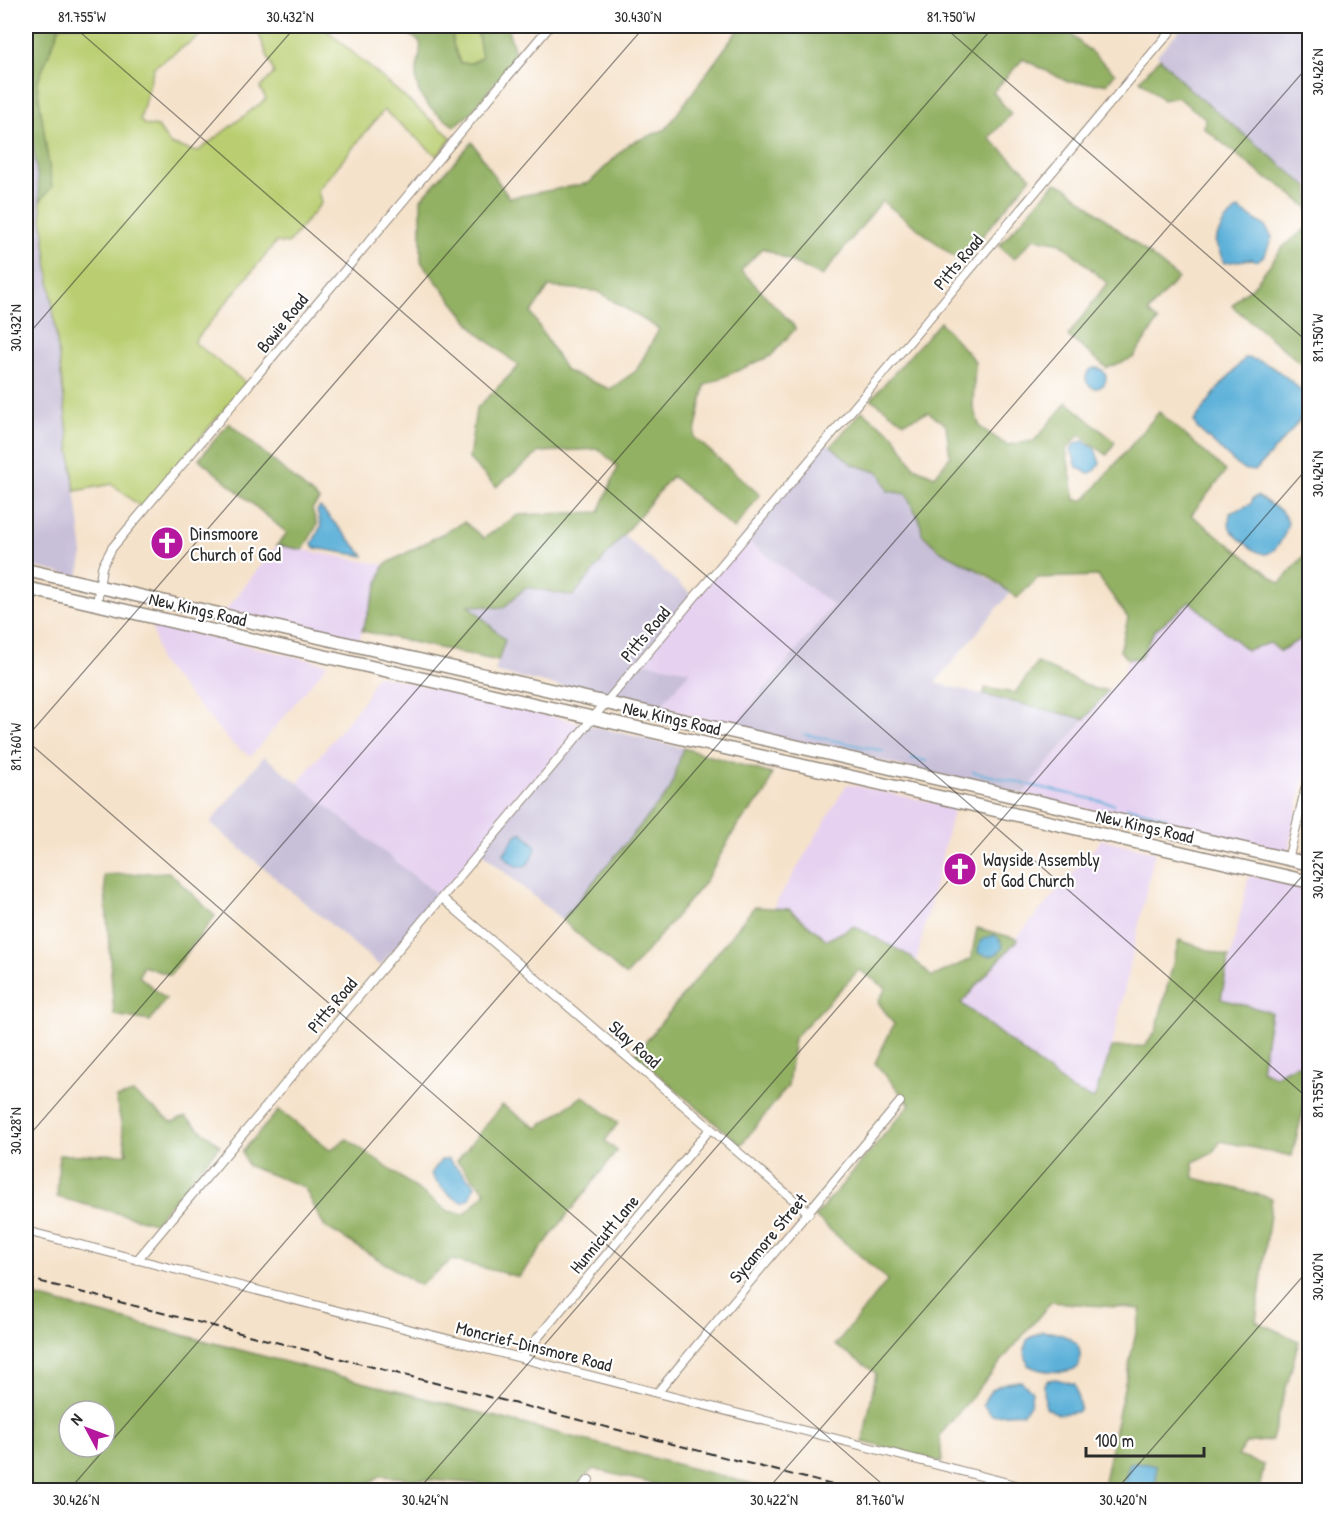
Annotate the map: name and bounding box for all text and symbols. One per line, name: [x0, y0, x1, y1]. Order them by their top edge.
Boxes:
text: 81.755°W: [58, 6, 107, 27]
text: 30.432°N: [266, 6, 314, 27]
text: 30.430°N: [614, 6, 662, 27]
text: 81.750°W: [927, 6, 976, 27]
text: 30.426°N: [1307, 49, 1328, 95]
street label: Pitts Road: [927, 229, 989, 295]
street label: Bowie Road: [250, 288, 314, 358]
text: 30.432°N: [5, 304, 26, 352]
text: 81.750°W: [1307, 313, 1328, 362]
text: 30.424°N: [1307, 451, 1328, 497]
place label: Dinsmoore Church of God: [190, 521, 281, 567]
church icon: Dinsmoore Church of God: [149, 525, 185, 561]
street label: New Kings Road: [147, 586, 249, 632]
street label: Pitts Road: [614, 601, 676, 667]
street label: New Kings Road: [621, 695, 723, 741]
text: 81.760°W: [5, 722, 26, 771]
street label: New Kings Road: [1094, 803, 1196, 849]
place label: Wayside Assembly of God Church: [983, 847, 1100, 893]
church icon: Wayside Assembly of God Church: [942, 851, 978, 887]
text: 30.422°N: [1307, 851, 1328, 899]
street label: Pitts Road: [301, 972, 363, 1038]
street label: Slay Road: [604, 1014, 666, 1074]
text: 81.755°W: [1307, 1069, 1328, 1118]
text: 30.428°N: [5, 1107, 26, 1155]
street label: Sycamore Street: [723, 1187, 813, 1288]
street label: Hunnicutt Lane: [564, 1189, 644, 1279]
text: 30.420°N: [1307, 1253, 1328, 1301]
street label: Moncrief-Dinsmore Road: [453, 1315, 615, 1377]
north arrow: [57, 1399, 117, 1459]
text: N: [65, 1408, 87, 1430]
scale bar: [1086, 1420, 1204, 1458]
text: 100 m: [1095, 1428, 1134, 1453]
text: 30.426°N: [53, 1489, 99, 1510]
text: 30.424°N: [402, 1489, 448, 1510]
text: 30.422°N: [750, 1489, 798, 1510]
text: 81.760°W: [856, 1489, 905, 1510]
text: 30.420°N: [1099, 1489, 1147, 1510]

